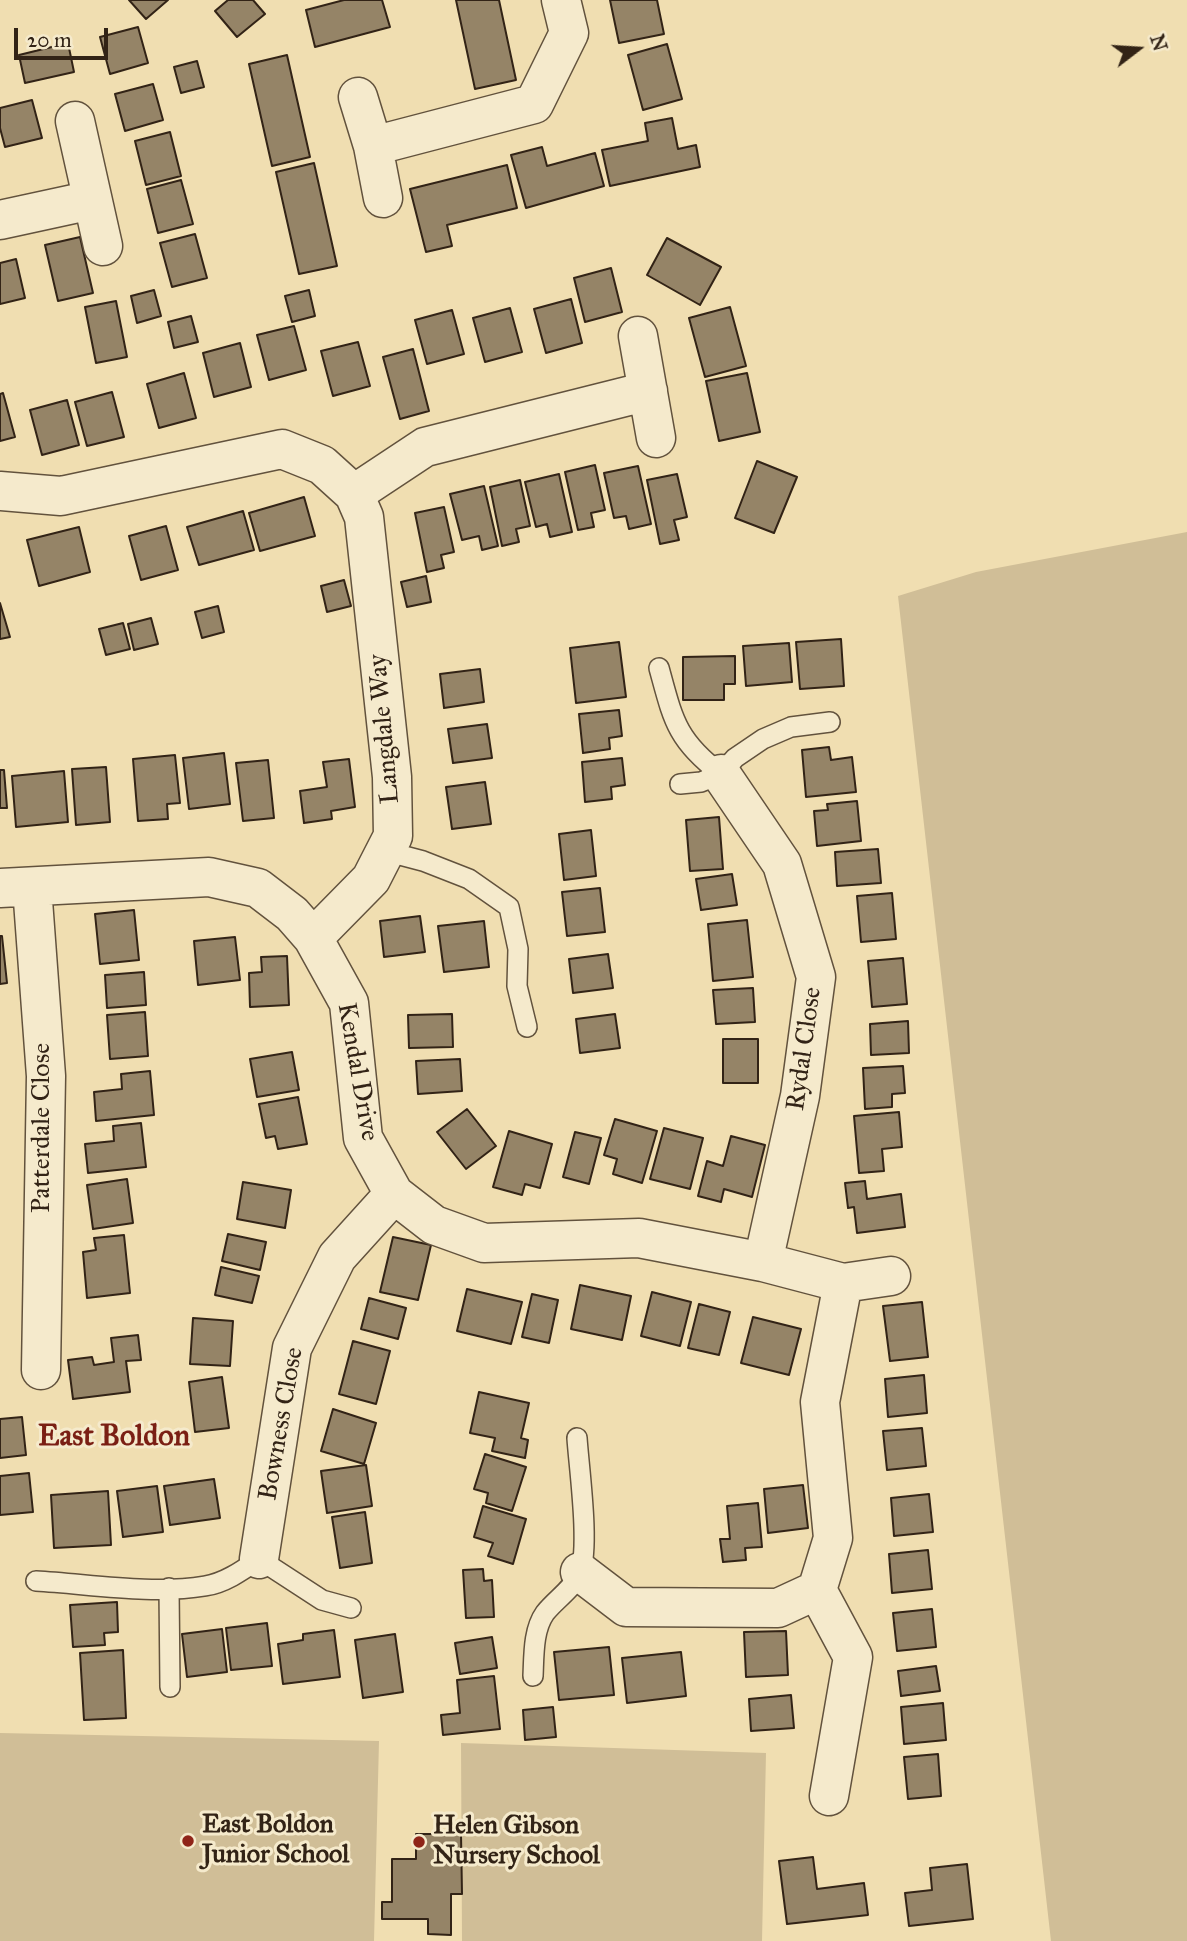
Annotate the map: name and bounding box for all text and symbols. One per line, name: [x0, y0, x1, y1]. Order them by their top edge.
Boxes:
scale bar: [18, 14, 112, 58]
north arrow: [1103, 14, 1173, 84]
text: 20 m: [27, 27, 72, 53]
text: N: [1145, 32, 1172, 54]
street label: Langdale Way: [363, 653, 407, 805]
street label: Rydal Close: [781, 985, 829, 1113]
street label: Kendal Drive: [329, 1000, 385, 1144]
street label: Patterdale Close: [27, 1043, 59, 1213]
street label: Bowness Close: [253, 1345, 311, 1503]
district label: East Boldon: [38, 1420, 190, 1456]
place label: East Boldon Junior School: [202, 1810, 349, 1871]
place label: Helen Gibson Nursery School: [433, 1811, 600, 1872]
marker: East Boldon Junior School: [180, 1833, 196, 1849]
marker: Helen Gibson Nursery School: [411, 1834, 427, 1850]

